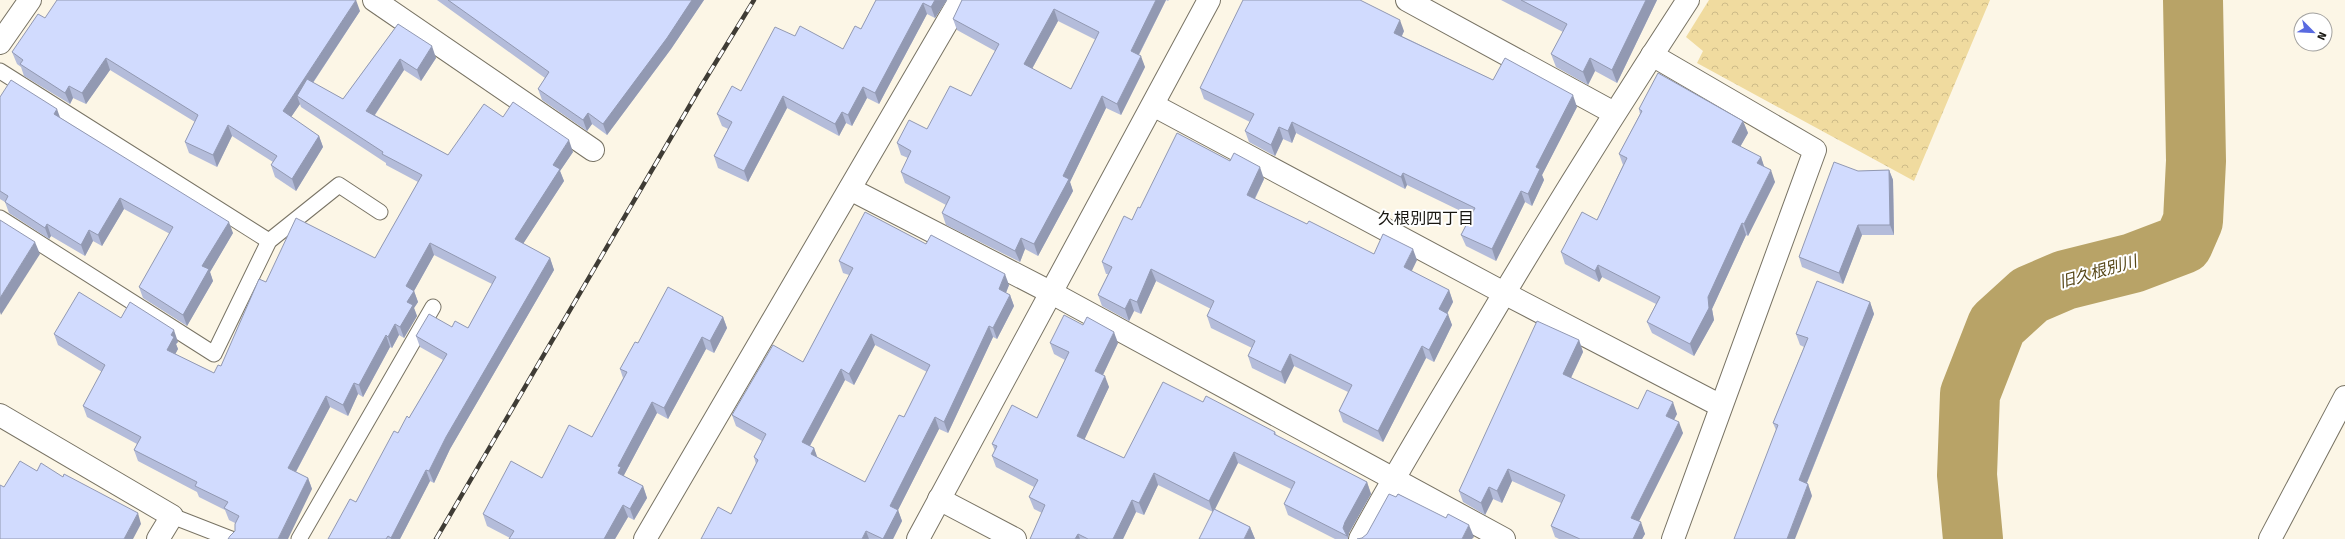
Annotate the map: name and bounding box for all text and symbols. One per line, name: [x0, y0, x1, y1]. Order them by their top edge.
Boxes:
north arrow: [2293, 12, 2333, 52]
text: N: [2314, 30, 2329, 42]
district label: 久根別四丁目: [1378, 209, 1474, 229]
water label: 旧久根別川: [2057, 251, 2141, 293]

